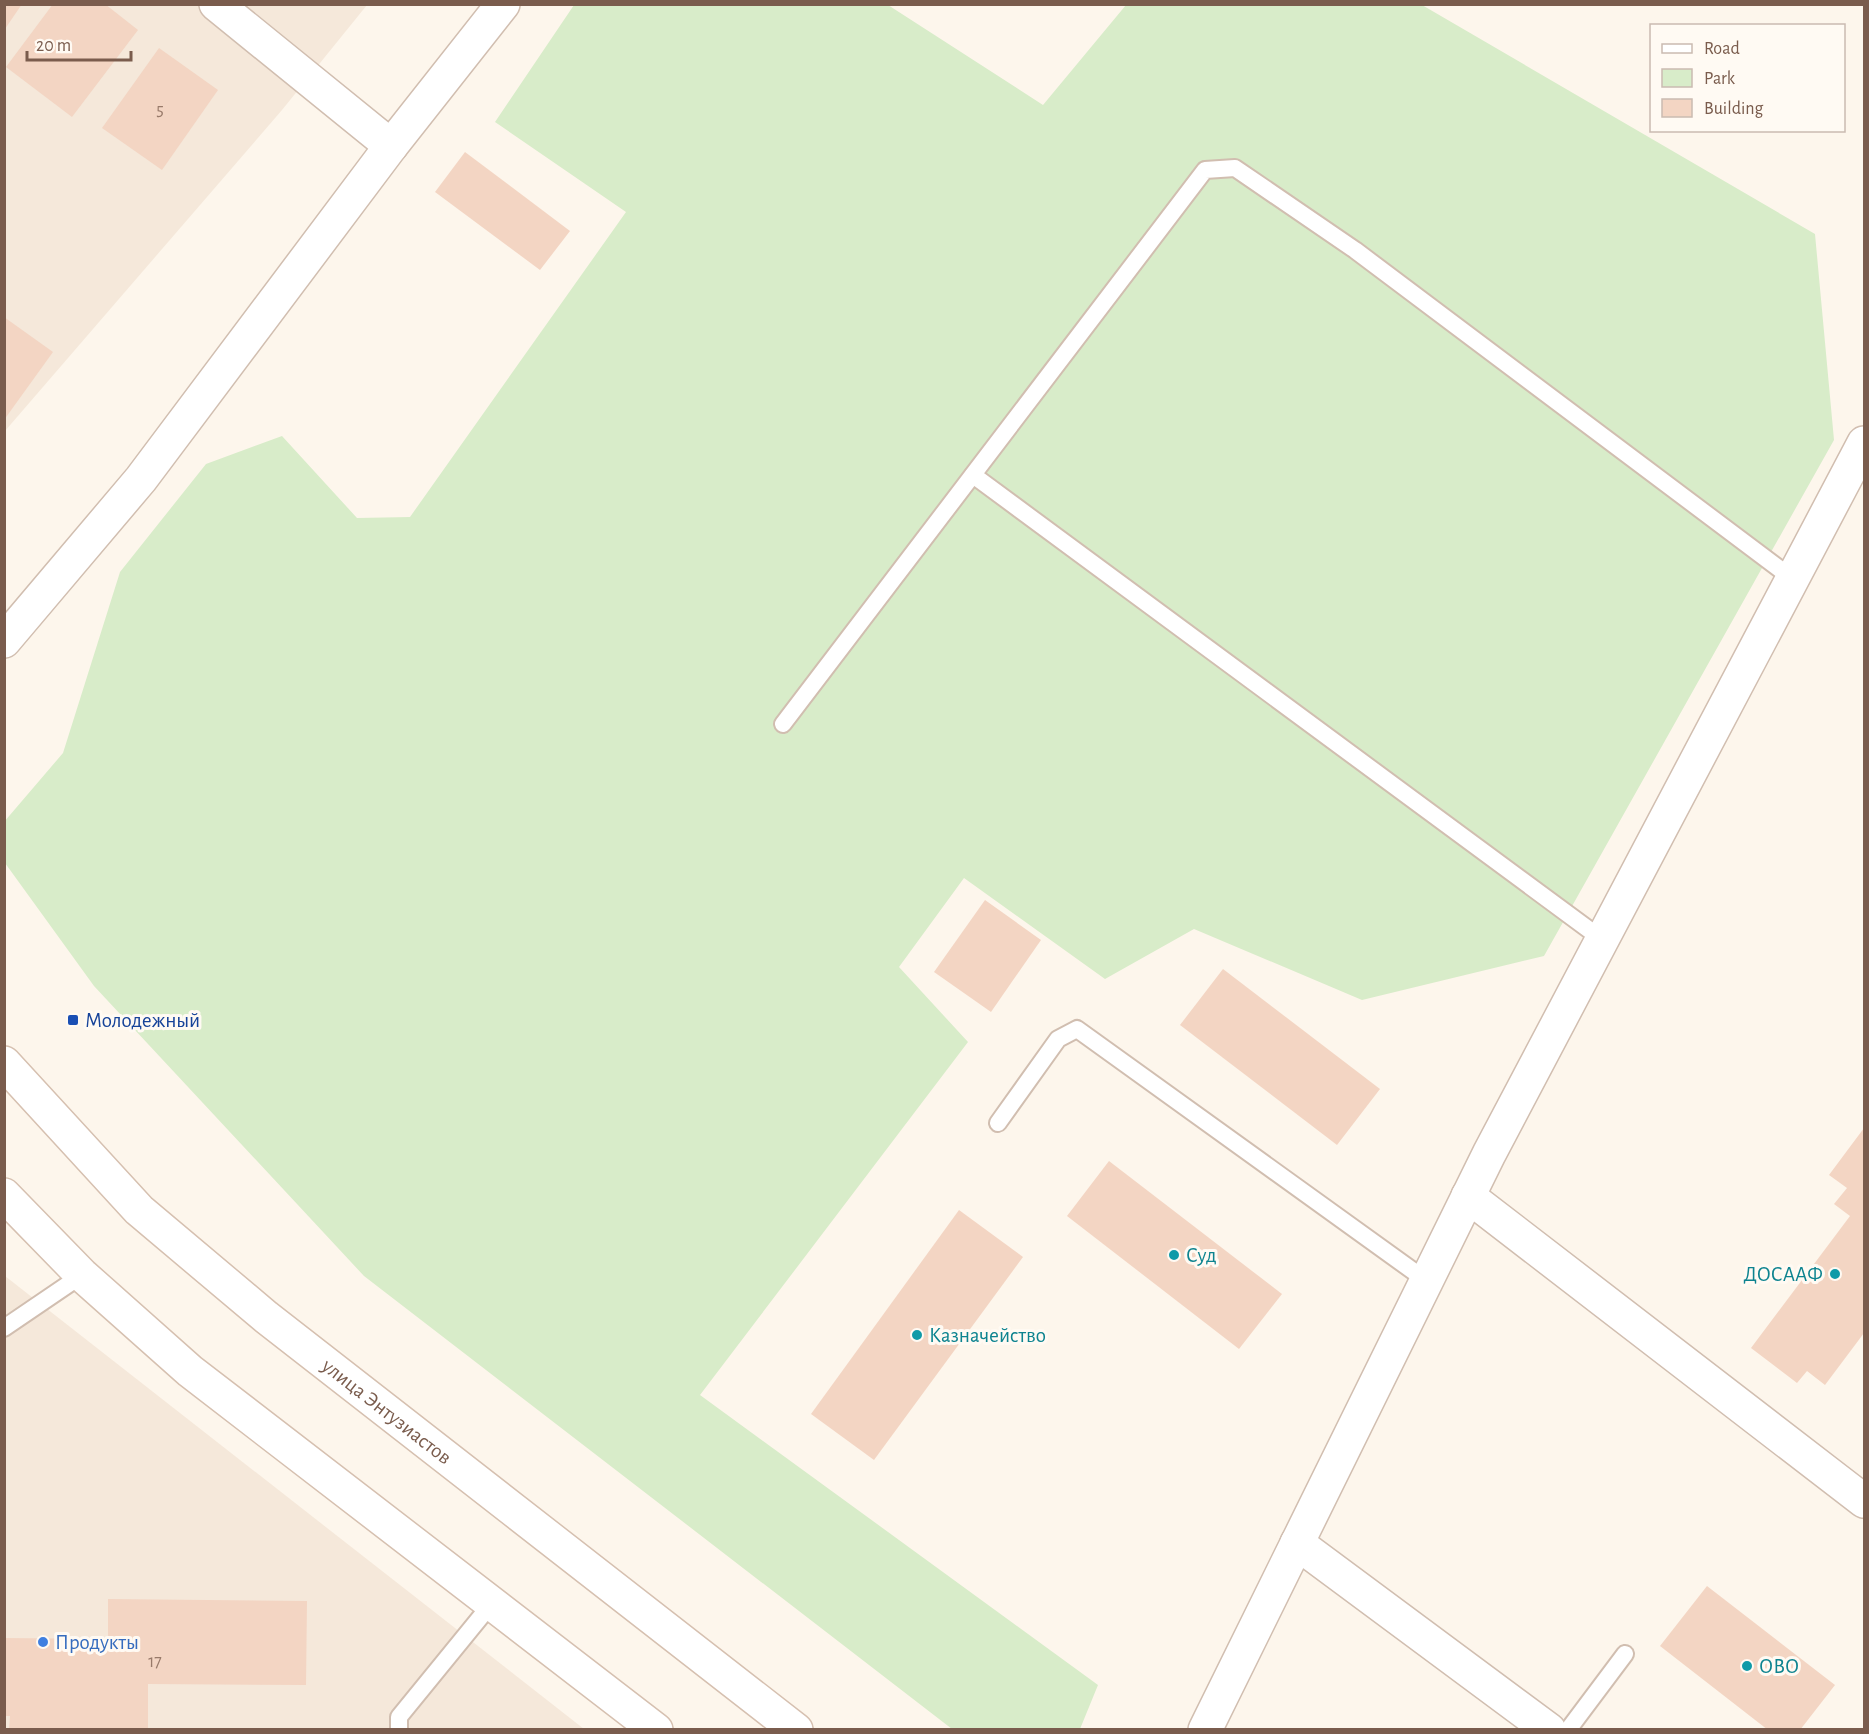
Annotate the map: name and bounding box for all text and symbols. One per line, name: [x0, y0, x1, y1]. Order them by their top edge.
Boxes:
scale bar: [27, 24, 130, 62]
legend: [1650, 24, 1845, 132]
text: 20 m: [36, 37, 71, 55]
text: Road: [1704, 40, 1740, 58]
text: Park: [1704, 70, 1736, 88]
text: Building: [1704, 100, 1764, 118]
house number: 5: [156, 101, 164, 119]
place label: Молодежный: [85, 1010, 200, 1031]
marker: Молодежный: [66, 1013, 80, 1027]
place label: Суд: [1186, 1245, 1217, 1266]
marker: Суд: [1167, 1248, 1181, 1262]
place label: ДОСААФ: [1743, 1264, 1823, 1285]
marker: ДОСААФ: [1828, 1267, 1842, 1281]
place label: Казначейство: [929, 1325, 1046, 1346]
marker: Казначейство: [910, 1328, 924, 1342]
street label: улица Энтузиастов: [317, 1354, 455, 1468]
place label: Продукты: [55, 1632, 139, 1653]
marker: Продукты: [36, 1635, 50, 1649]
house number: 17: [148, 1653, 162, 1671]
place label: ОВО: [1759, 1656, 1799, 1677]
marker: ОВО: [1740, 1659, 1754, 1673]

